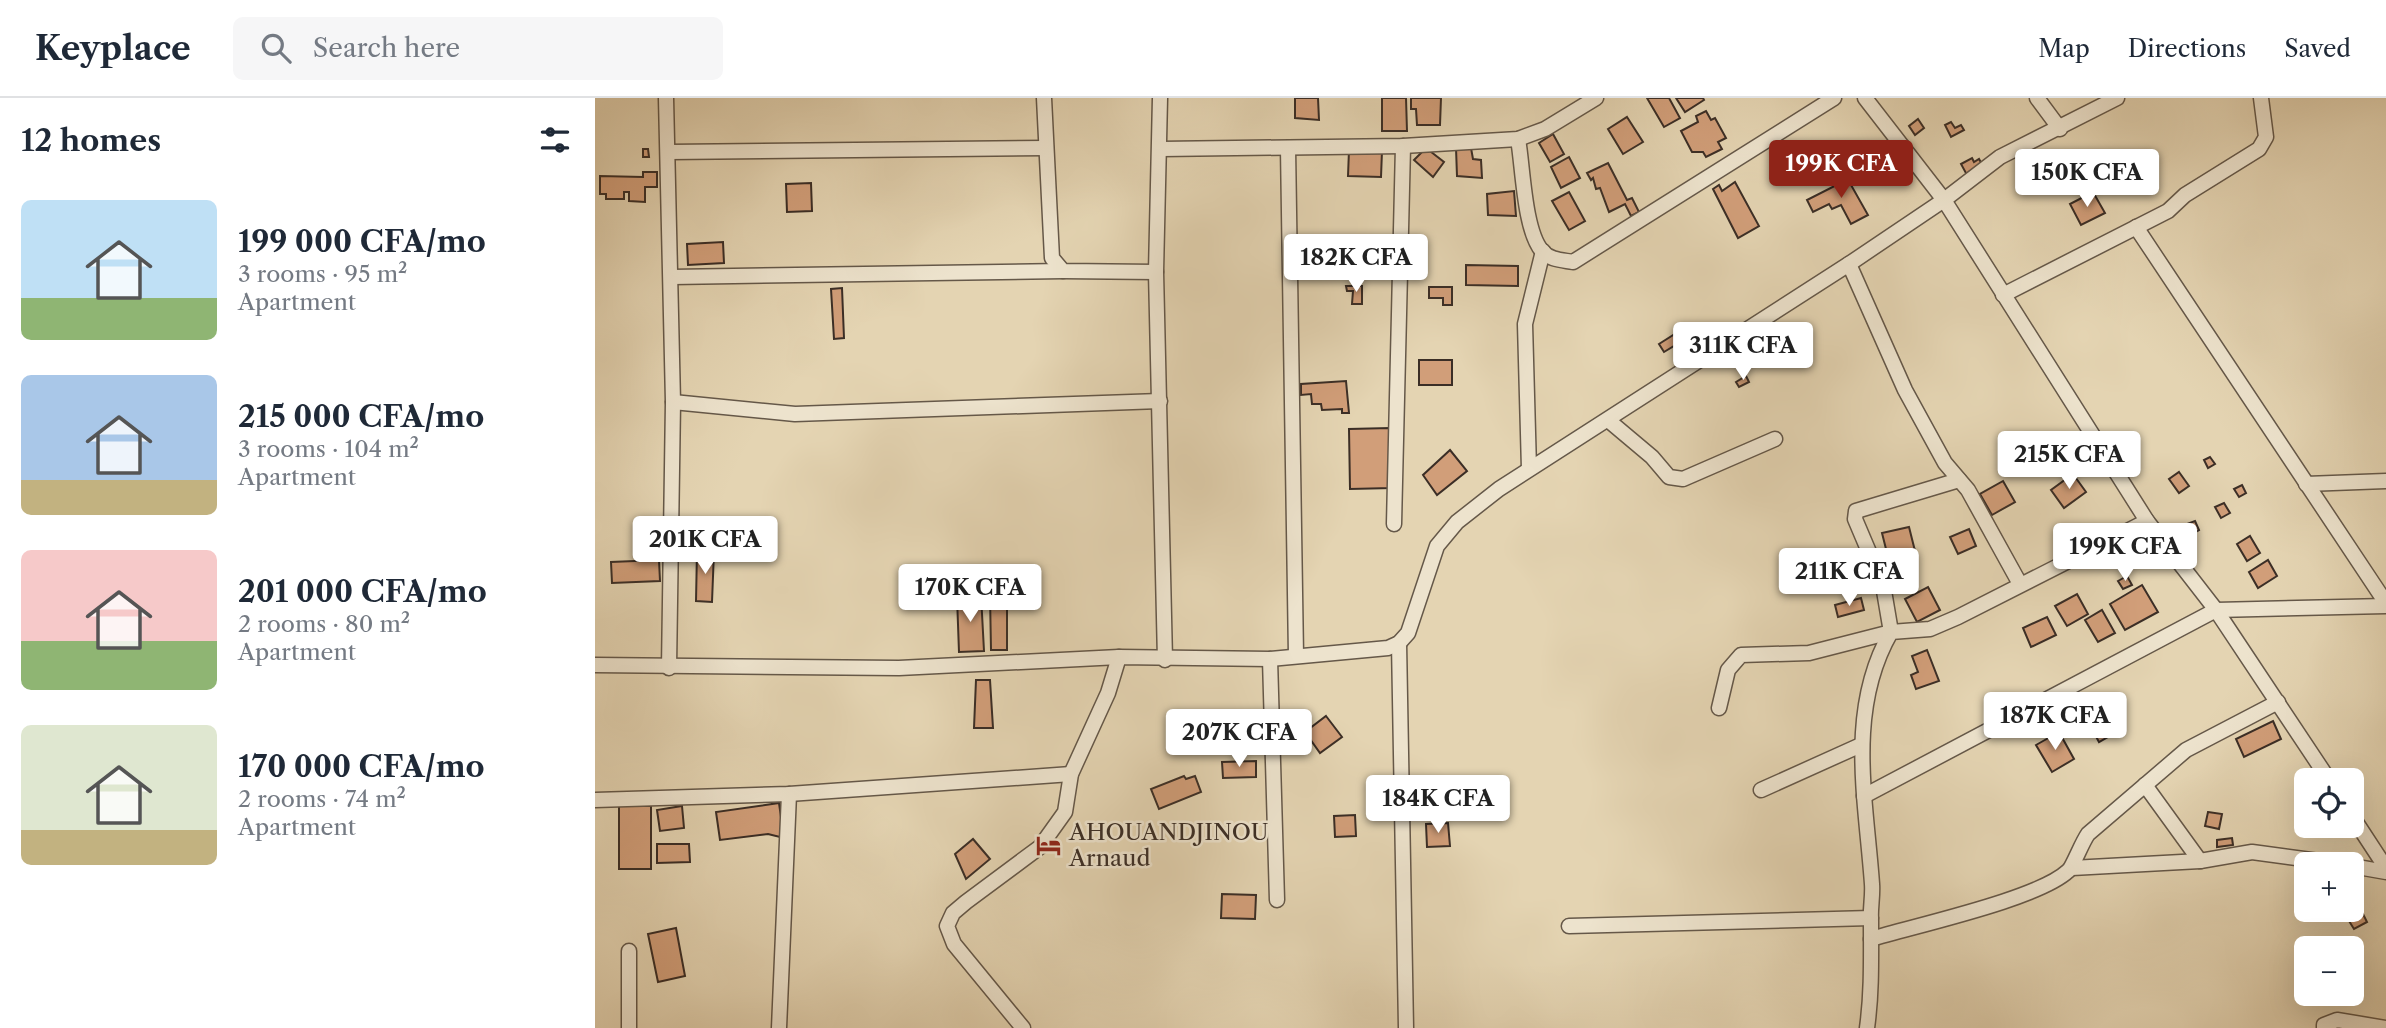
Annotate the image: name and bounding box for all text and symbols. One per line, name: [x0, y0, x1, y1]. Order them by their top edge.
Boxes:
search box: [233, 17, 723, 80]
text: Keyplace: [35, 28, 191, 69]
icon: search: [257, 29, 295, 67]
text: Search here: [313, 32, 460, 64]
text: Map: [2038, 34, 2090, 63]
text: Directions: [2128, 34, 2246, 63]
text: Saved: [2284, 34, 2351, 63]
icon: filters: [536, 121, 574, 159]
text: 12 homes: [21, 122, 161, 159]
pin: 199K CFA: [1769, 140, 1913, 200]
text: 199K CFA: [1785, 149, 1897, 177]
pin: 150K CFA: [2015, 150, 2159, 209]
text: 150K CFA: [2031, 158, 2143, 186]
text: 199 000 CFA/mo: [238, 223, 486, 260]
icon: home: [77, 228, 161, 312]
pin: 182K CFA: [1284, 234, 1428, 294]
text: 182K CFA: [1300, 243, 1412, 271]
text: 3 rooms · 95 m²: [238, 260, 407, 288]
text: Apartment: [238, 288, 356, 316]
pin: 311K CFA: [1671, 322, 1815, 382]
text: 311K CFA: [1689, 331, 1797, 359]
text: 215 000 CFA/mo: [238, 398, 484, 435]
icon: home: [77, 403, 161, 487]
pin: 215K CFA: [1997, 432, 2141, 491]
text: 3 rooms · 104 m²: [238, 435, 419, 463]
text: 215K CFA: [2014, 440, 2124, 468]
text: Apartment: [238, 463, 356, 491]
pin: 201K CFA: [633, 517, 777, 576]
pin: 199K CFA: [2053, 524, 2197, 583]
text: 201K CFA: [649, 525, 761, 553]
text: 199K CFA: [2069, 532, 2181, 560]
pin: 211K CFA: [1777, 548, 1921, 608]
text: 211K CFA: [1795, 557, 1903, 585]
pin: 170K CFA: [898, 564, 1042, 624]
text: 201 000 CFA/mo: [238, 573, 487, 610]
text: 170K CFA: [914, 573, 1026, 601]
icon: home: [77, 578, 161, 662]
text: 2 rooms · 80 m²: [238, 610, 410, 638]
text: Apartment: [238, 638, 356, 666]
pin: 187K CFA: [1983, 692, 2127, 752]
text: 187K CFA: [2000, 701, 2110, 729]
pin: 207K CFA: [1167, 710, 1311, 769]
text: 207K CFA: [1182, 718, 1296, 746]
text: 170 000 CFA/mo: [238, 748, 485, 785]
icon: home: [77, 753, 161, 837]
map controls: [2294, 768, 2364, 1006]
button: locate: [2294, 768, 2364, 838]
pin: 184K CFA: [1366, 776, 1510, 835]
text: 184K CFA: [1382, 784, 1494, 812]
text: 2 rooms · 74 m²: [238, 785, 406, 813]
text: Apartment: [238, 813, 356, 841]
place label: AHOUANDJINOU Arnaud: [1068, 818, 1269, 872]
hotel icon: AHOUANDJINOU Arnaud: [1035, 831, 1063, 859]
button: +: [2294, 852, 2364, 922]
button: −: [2294, 936, 2364, 1006]

